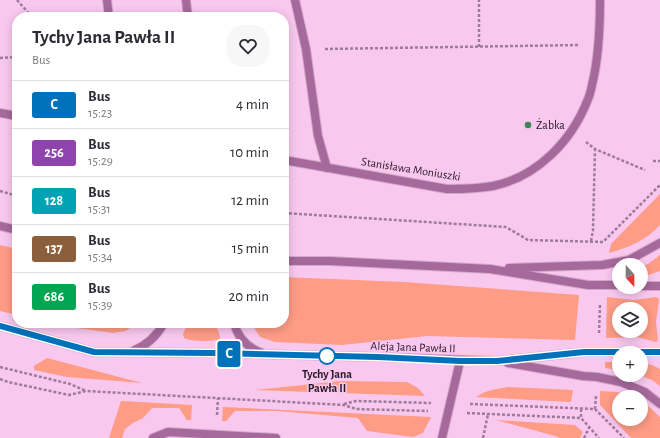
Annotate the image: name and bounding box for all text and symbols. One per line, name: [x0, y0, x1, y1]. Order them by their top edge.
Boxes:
button: heart: [227, 25, 269, 67]
text: Tychy Jana Pawła II: [32, 28, 175, 47]
text: Bus: [32, 54, 50, 67]
text: Bus: [88, 89, 110, 104]
text: 4 min: [236, 97, 269, 112]
text: C: [50, 98, 58, 112]
text: 15:23: [88, 107, 112, 120]
place label: Żabka: [536, 118, 565, 131]
marker: Żabka: [523, 120, 533, 130]
text: Bus: [88, 137, 110, 152]
text: 10 min: [230, 145, 269, 160]
text: 256: [44, 146, 64, 160]
text: 15:29: [88, 155, 113, 168]
street label: Stanisława Moniuszki: [360, 155, 462, 183]
text: Bus: [88, 185, 110, 200]
text: 12 min: [231, 193, 269, 208]
text: 128: [45, 194, 63, 208]
text: 15:31: [88, 203, 111, 216]
text: Bus: [88, 233, 110, 248]
text: 15 min: [232, 241, 269, 256]
text: 137: [45, 242, 63, 256]
text: 15:34: [88, 251, 113, 264]
north arrow: [612, 258, 648, 294]
map controls: [612, 258, 648, 426]
text: Bus: [88, 281, 110, 296]
text: 20 min: [228, 289, 269, 304]
text: 686: [44, 290, 64, 304]
text: 15:39: [88, 299, 112, 312]
button: layers: [612, 302, 648, 338]
street label: Aleja Jana Pawła II: [370, 340, 456, 355]
line badge: C: [216, 341, 242, 367]
button: +: [612, 346, 648, 382]
text: C: [225, 347, 233, 361]
marker: Tychy Jana Pawła II: [318, 347, 336, 365]
place label: Tychy Jana Pawła II: [302, 368, 352, 394]
button: −: [612, 390, 648, 426]

